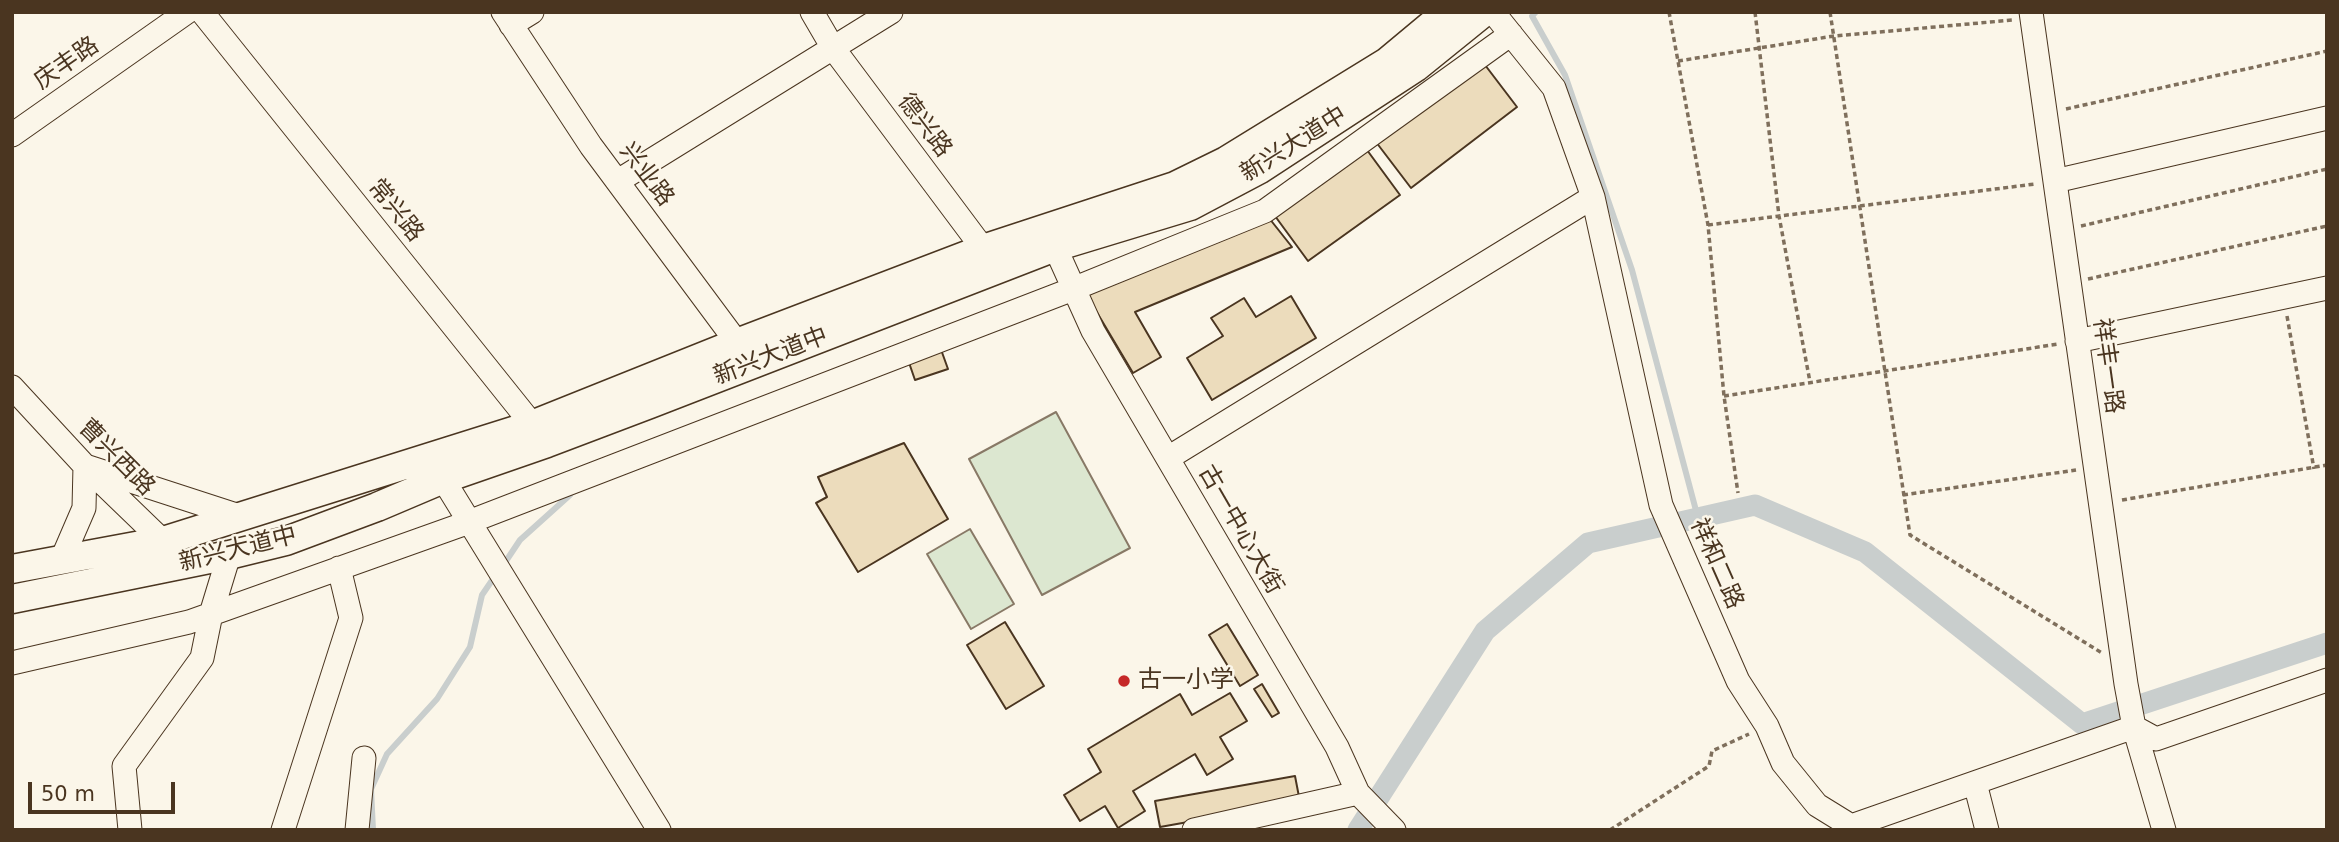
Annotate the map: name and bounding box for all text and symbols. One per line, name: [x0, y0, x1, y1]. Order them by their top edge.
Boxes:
street label: 庆丰路: [29, 32, 105, 96]
street label: 德兴路: [891, 89, 957, 163]
street label: 新兴大道中: [1235, 101, 1353, 189]
street label: 兴业路: [613, 138, 679, 212]
street label: 常兴路: [361, 174, 429, 248]
street label: 祥丰一路: [2086, 316, 2128, 416]
street label: 新兴大道中: [710, 322, 832, 392]
street label: 曹兴西路: [72, 414, 160, 502]
street label: 古一中心大街: [1192, 460, 1288, 600]
street label: 祥和二路: [1683, 514, 1749, 614]
street label: 新兴大道中: [176, 522, 300, 578]
place label: 古一小学: [1138, 667, 1234, 695]
marker: 古一小学: [1116, 673, 1132, 689]
scale bar: [32, 768, 178, 812]
text: 50 m: [41, 782, 95, 806]

